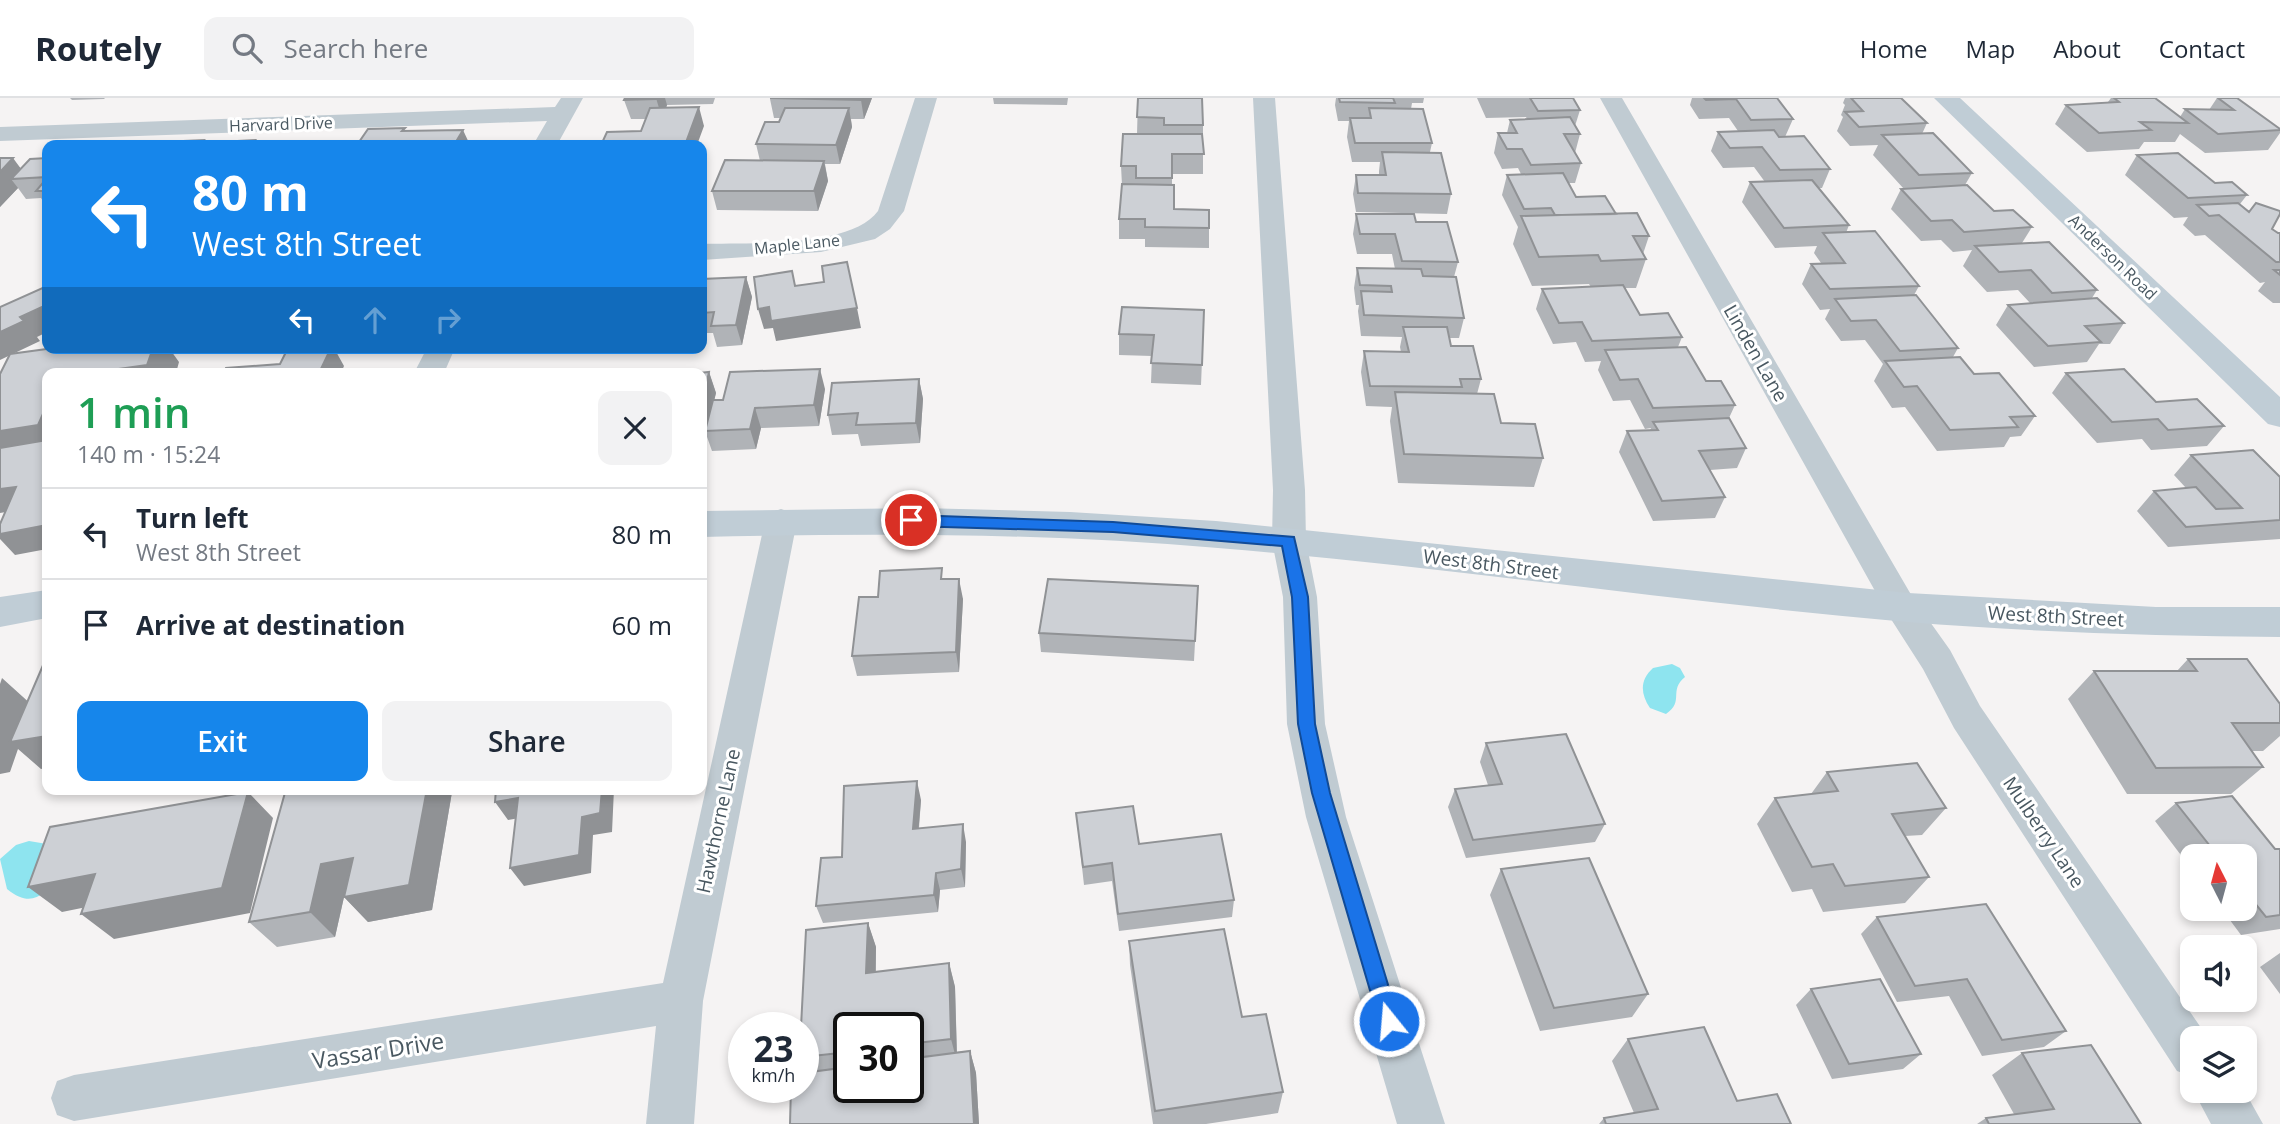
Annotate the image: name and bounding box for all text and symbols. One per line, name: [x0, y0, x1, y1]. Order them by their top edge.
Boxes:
search box: [204, 17, 694, 80]
text: Routely: [35, 26, 162, 71]
icon: search: [228, 29, 266, 67]
text: Search here: [284, 30, 428, 66]
text: Home: [1860, 32, 1928, 65]
text: Map: [1966, 32, 2015, 65]
text: About: [2053, 32, 2121, 65]
text: Contact: [2159, 32, 2245, 65]
street label: Harvard Drive: [229, 111, 333, 137]
text: 80 m: [192, 159, 309, 225]
icon: left: [77, 168, 168, 259]
street label: Anderson Road: [2064, 209, 2162, 305]
text: West 8th Street: [192, 222, 422, 265]
street label: Maple Lane: [753, 229, 841, 259]
street label: Linden Lane: [1718, 300, 1794, 406]
icon: left: [283, 301, 321, 339]
icon: ahead: [356, 301, 394, 339]
icon: right: [429, 301, 467, 339]
text: 1 min: [77, 383, 190, 440]
button: close: [598, 391, 672, 465]
text: 140 m · 15:24: [77, 438, 220, 470]
pin: [881, 490, 941, 550]
text: Turn left: [136, 500, 248, 536]
icon: arrive: [892, 501, 930, 539]
icon: left: [77, 515, 115, 553]
text: 80 m: [611, 516, 672, 552]
text: West 8th Street: [136, 536, 301, 568]
street label: West 8th Street: [1422, 543, 1560, 585]
street label: West 8th Street: [1987, 599, 2125, 633]
icon: arrive: [77, 606, 115, 644]
text: Arrive at destination: [136, 607, 405, 643]
text: 60 m: [611, 607, 672, 643]
button: Exit: [77, 701, 368, 781]
button: Share: [382, 701, 672, 781]
street label: Hawthorne Lane: [690, 746, 746, 896]
street label: Mulberry Lane: [1997, 771, 2091, 893]
north arrow: [2180, 844, 2258, 920]
map controls: [2180, 844, 2257, 1103]
button: sound: [2180, 935, 2257, 1012]
position arrow: [1352, 984, 1426, 1058]
speed limit sign: 30: [833, 1012, 924, 1103]
street label: Vassar Drive: [310, 1024, 446, 1076]
text: 23: [753, 1025, 794, 1072]
button: layers: [2180, 1026, 2257, 1103]
text: km/h: [752, 1063, 795, 1087]

